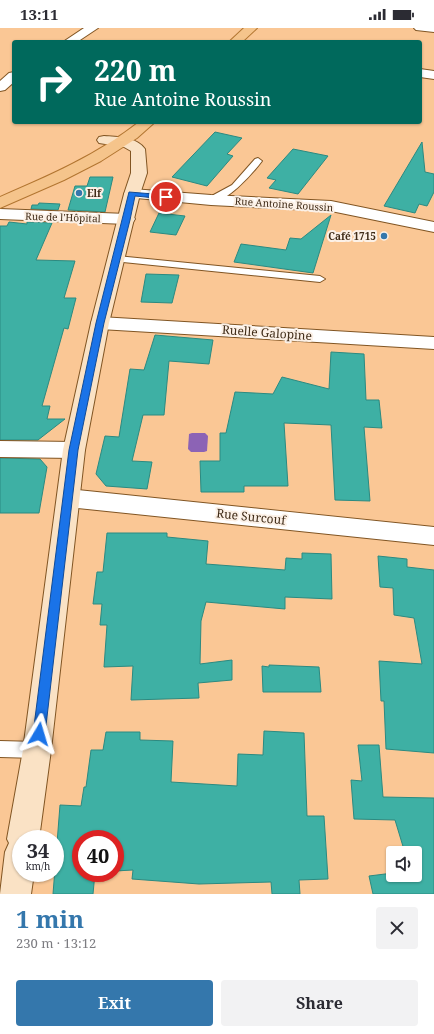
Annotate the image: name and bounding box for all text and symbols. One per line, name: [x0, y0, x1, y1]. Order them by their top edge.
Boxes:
text: 13:11: [20, 4, 58, 24]
text: 220 m: [94, 51, 176, 89]
icon: right: [28, 56, 80, 108]
text: Rue Antoine Roussin: [94, 87, 271, 111]
pin: [149, 180, 183, 214]
place label: Elf: [87, 186, 102, 200]
icon: arrive: [155, 186, 177, 208]
marker: Elf: [74, 188, 84, 198]
street label: Rue Antoine Roussin: [234, 194, 334, 214]
street label: Rue de l'Hôpital: [25, 209, 101, 225]
place label: Café 1715: [328, 229, 376, 243]
marker: Café 1715: [379, 231, 389, 241]
street label: Ruelle Galopine: [221, 321, 313, 344]
street label: Rue Surcouf: [215, 504, 288, 529]
position arrow: [18, 713, 60, 755]
speed limit sign: 40: [72, 830, 124, 882]
text: 34: [27, 837, 49, 864]
map controls: [386, 846, 422, 882]
button: sound: [386, 846, 422, 882]
text: km/h: [26, 859, 50, 873]
text: 1 min: [16, 902, 84, 935]
button: close: [376, 907, 418, 949]
text: 230 m · 13:12: [16, 934, 96, 952]
button: Exit: [16, 980, 213, 1026]
button: Share: [221, 980, 418, 1026]

